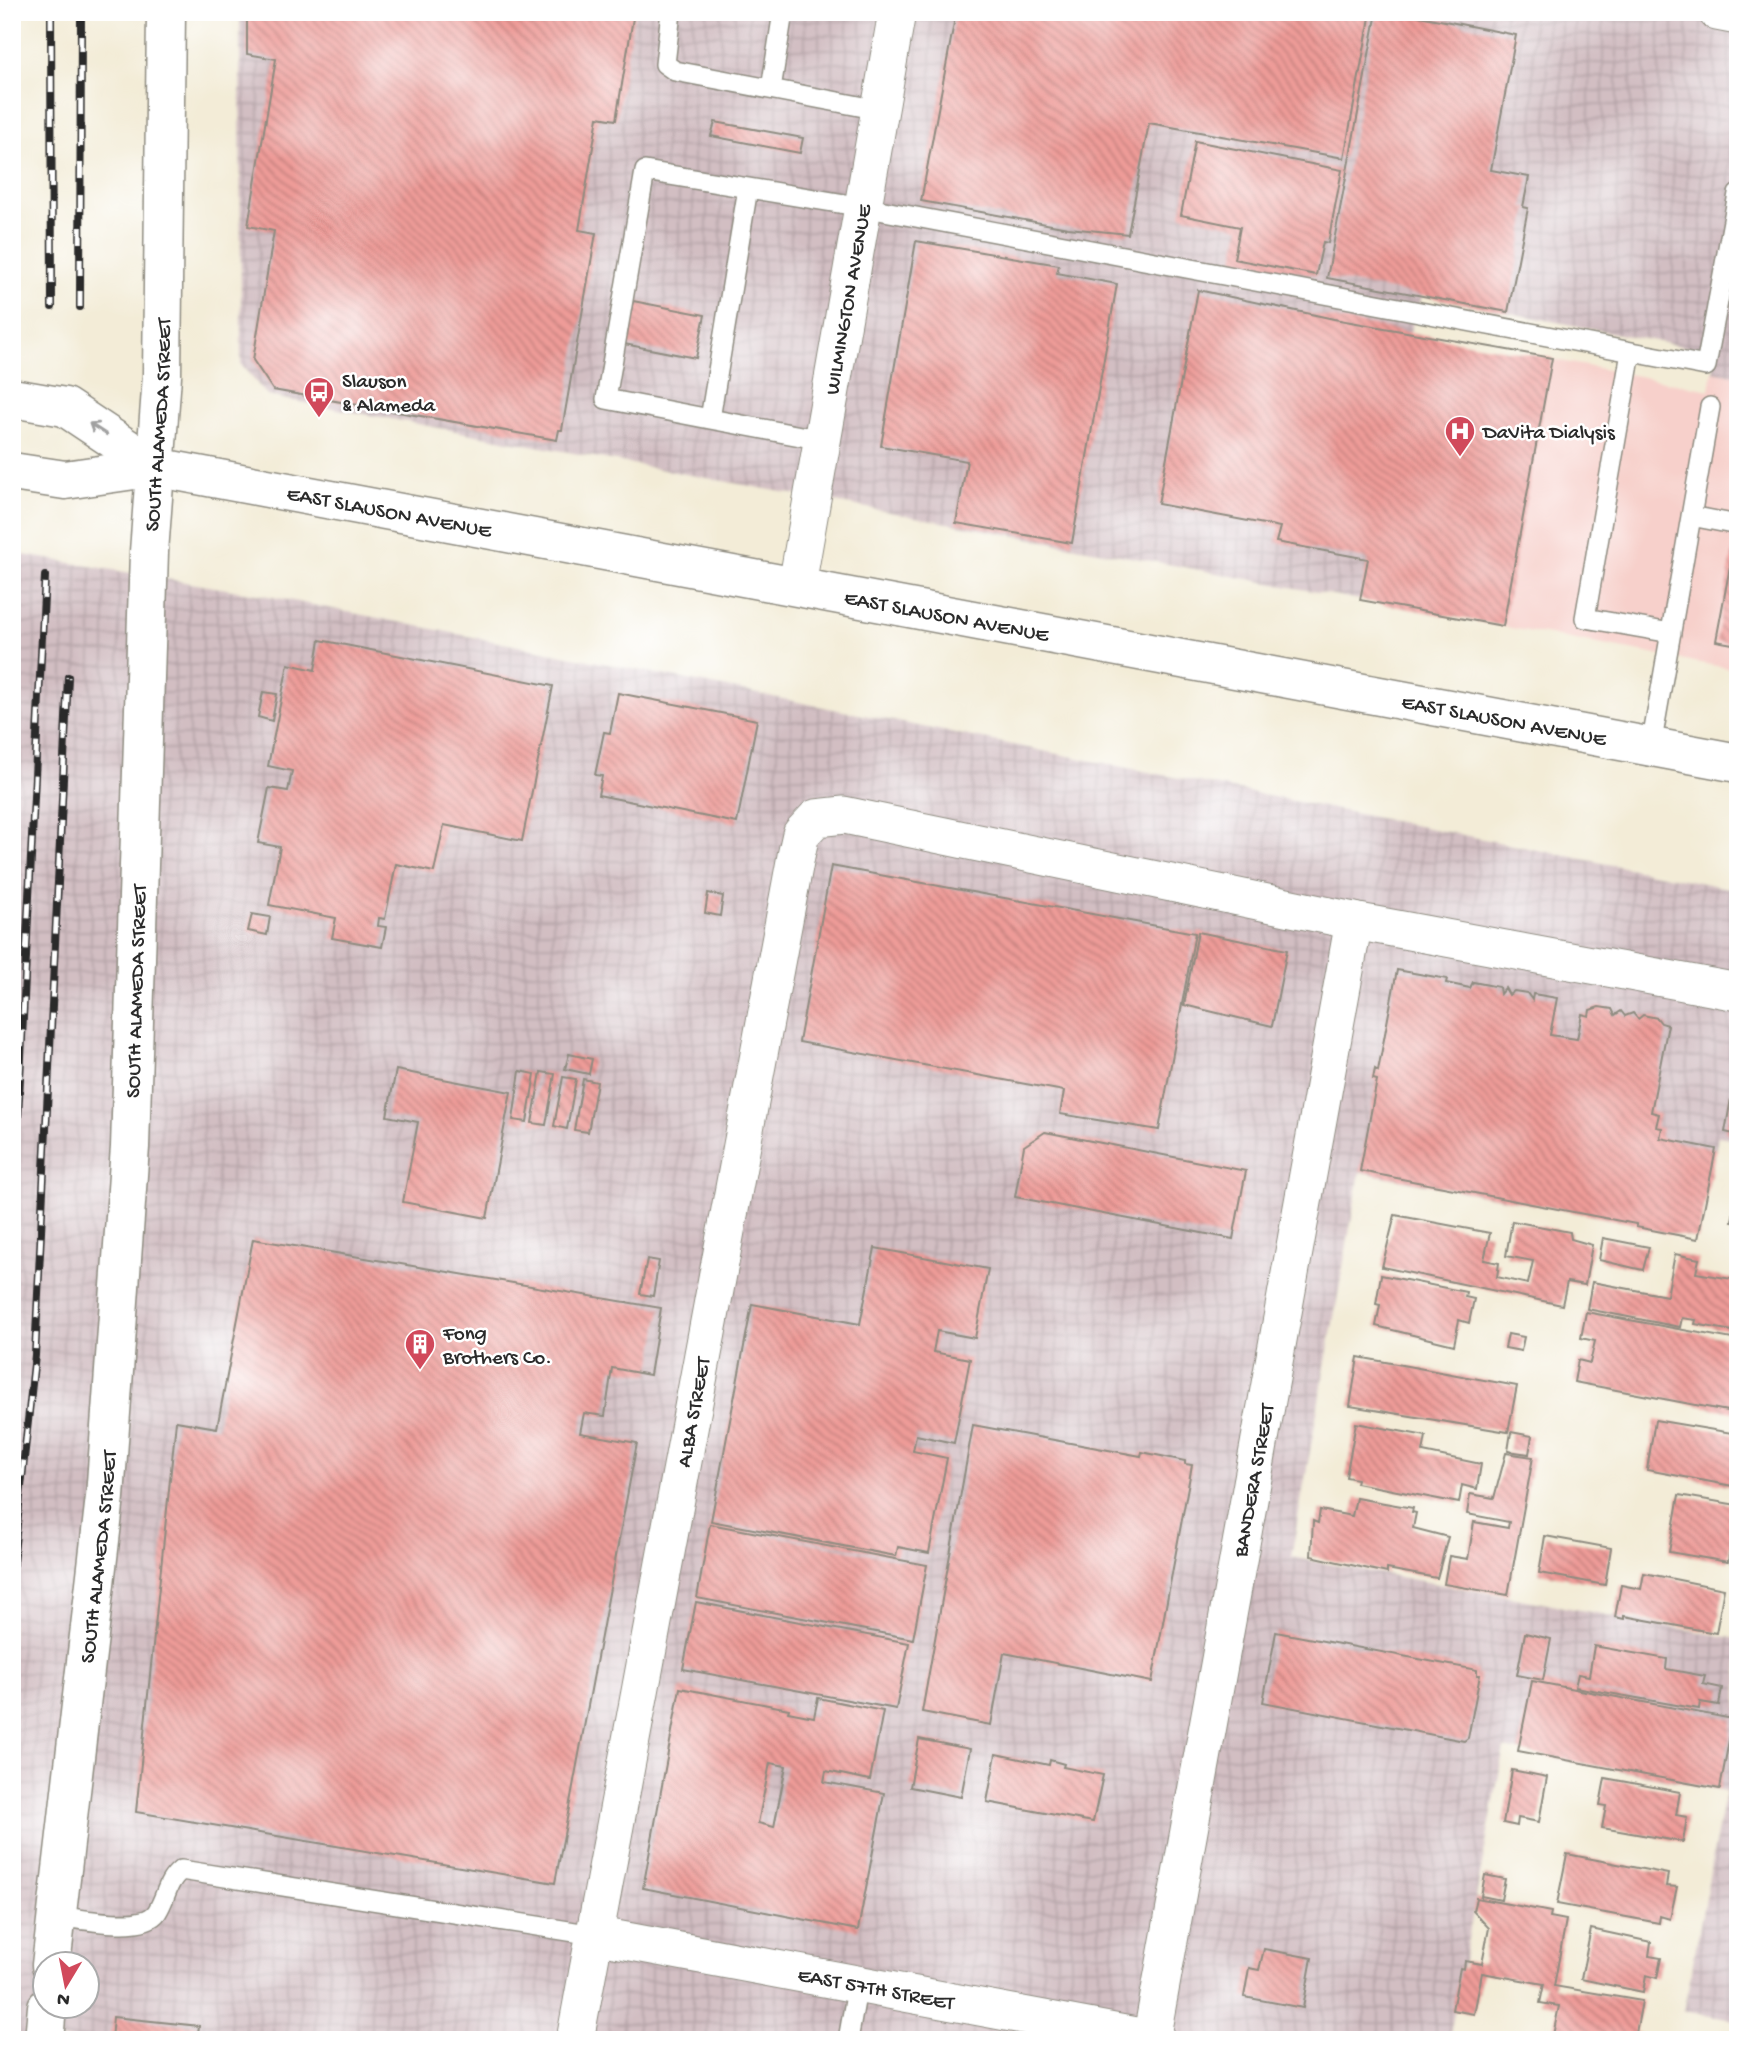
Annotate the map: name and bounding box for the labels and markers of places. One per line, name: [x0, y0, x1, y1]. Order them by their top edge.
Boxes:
place label: Slauson & Alameda: [342, 371, 436, 420]
bus stop icon: Slauson & Alameda: [302, 375, 336, 419]
hospital icon: DaVita Dialysis: [1443, 414, 1477, 458]
place label: DaVita Dialysis: [1481, 422, 1616, 447]
place label: Fong Brothers Co.: [442, 1323, 552, 1372]
building icon: Fong Brothers Co.: [403, 1327, 437, 1371]

